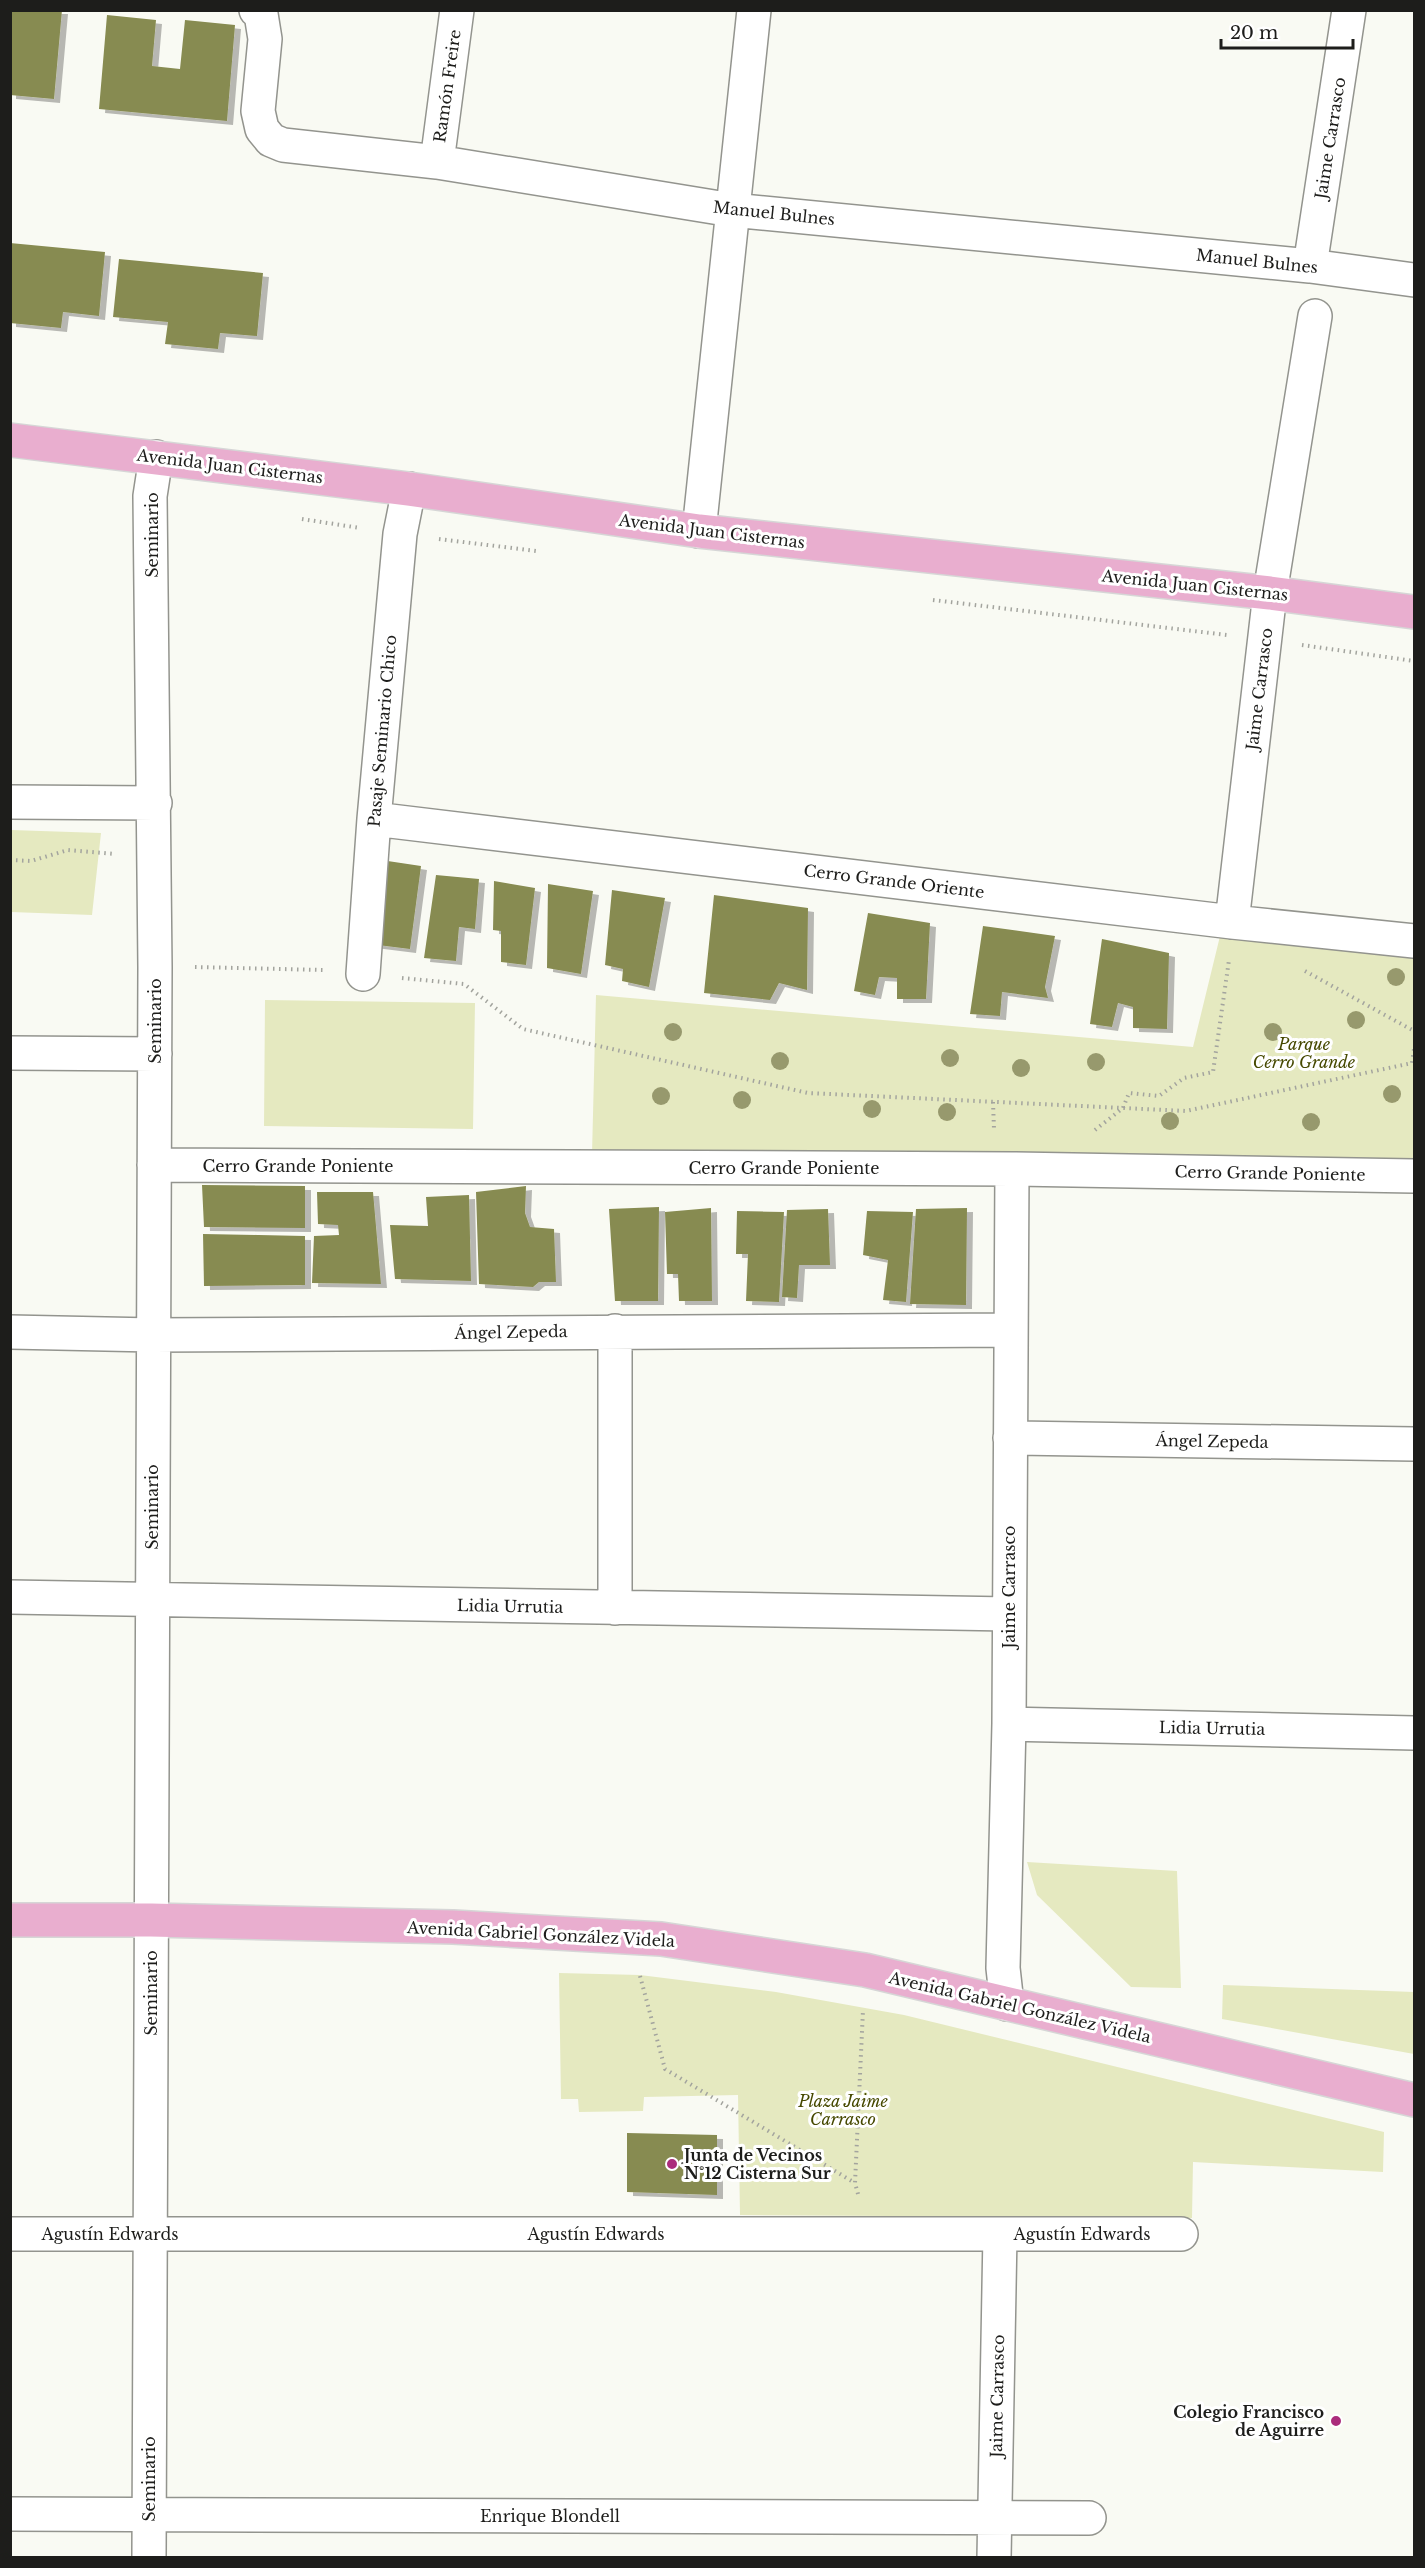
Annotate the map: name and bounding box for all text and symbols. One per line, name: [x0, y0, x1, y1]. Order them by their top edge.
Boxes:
scale bar: [1221, 12, 1353, 50]
text: 20 m: [1230, 22, 1278, 44]
street label: Ramón Freire: [429, 28, 465, 144]
street label: Jaime Carrasco: [1310, 76, 1350, 202]
street label: Manuel Bulnes: [712, 197, 836, 229]
street label: Manuel Bulnes: [1195, 245, 1319, 277]
street label: Avenida Juan Cisternas: [135, 445, 324, 487]
street label: Seminario: [142, 492, 162, 578]
street label: Avenida Juan Cisternas: [617, 510, 806, 552]
street label: Avenida Juan Cisternas: [1100, 565, 1289, 605]
street label: Jaime Carrasco: [1241, 627, 1276, 753]
street label: Pasaje Seminario Chico: [364, 634, 400, 828]
street label: Cerro Grande Oriente: [803, 860, 985, 902]
street label: Seminario: [145, 978, 165, 1064]
park label: Parque Cerro Grande: [1253, 1034, 1356, 1072]
street label: Cerro Grande Poniente: [202, 1156, 394, 1176]
street label: Cerro Grande Poniente: [688, 1158, 880, 1178]
street label: Cerro Grande Poniente: [1174, 1161, 1366, 1185]
street label: Ángel Zepeda: [453, 1321, 568, 1343]
street label: Ángel Zepeda: [1154, 1430, 1269, 1452]
street label: Seminario: [142, 1464, 162, 1550]
street label: Jaime Carrasco: [999, 1525, 1019, 1651]
street label: Lidia Urrutia: [457, 1595, 563, 1617]
street label: Lidia Urrutia: [1159, 1717, 1265, 1739]
street label: Avenida Gabriel González Videla: [406, 1917, 676, 1951]
street label: Seminario: [141, 1950, 161, 2036]
street label: Avenida Gabriel González Videla: [886, 1967, 1153, 2047]
park label: Plaza Jaime Carrasco: [797, 2091, 888, 2129]
place label: Junta de Vecinos N°12 Cisterna Sur: [681, 2145, 831, 2183]
marker: Junta de Vecinos N°12 Cisterna Sur: [665, 2157, 679, 2171]
street label: Agustín Edwards: [40, 2224, 179, 2244]
street label: Agustín Edwards: [526, 2224, 665, 2244]
street label: Agustín Edwards: [1012, 2224, 1151, 2244]
street label: Jaime Carrasco: [986, 2334, 1008, 2460]
place label: Colegio Francisco de Aguirre: [1173, 2402, 1324, 2440]
marker: Colegio Francisco de Aguirre: [1329, 2414, 1343, 2428]
street label: Seminario: [139, 2436, 159, 2522]
street label: Enrique Blondell: [480, 2506, 620, 2526]

